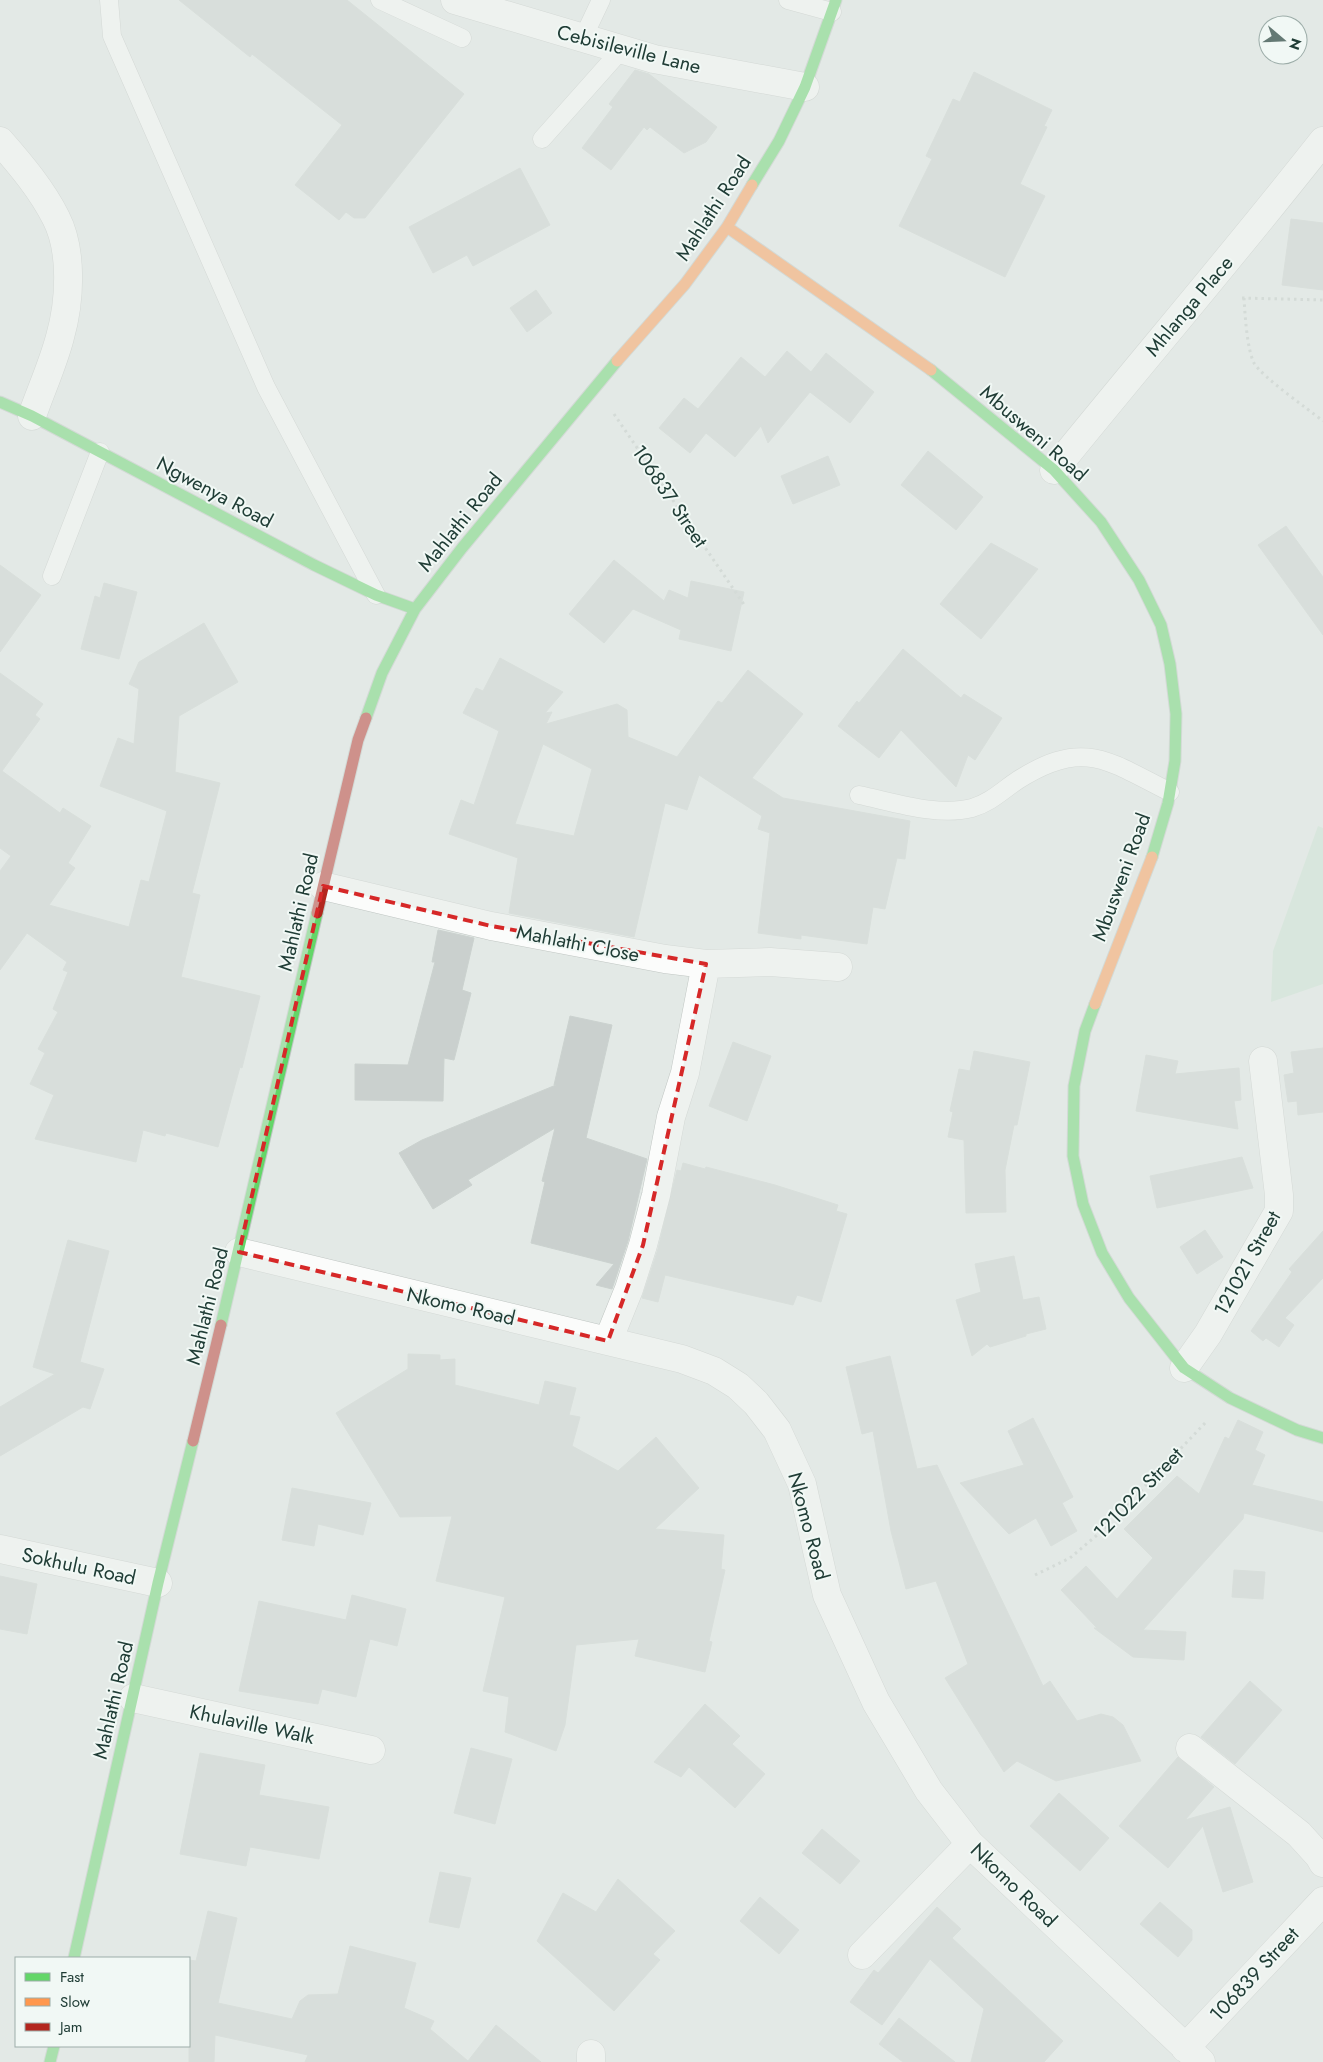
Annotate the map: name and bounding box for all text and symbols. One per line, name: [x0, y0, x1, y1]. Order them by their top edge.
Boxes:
north arrow: [1258, 15, 1308, 65]
street label: Cebisileville Lane: [554, 18, 704, 81]
text: N: [1284, 36, 1307, 53]
street label: Mahlathi Road: [669, 150, 758, 267]
street label: Mhlanga Place: [1139, 250, 1240, 363]
street label: Mbusweni Road: [973, 378, 1094, 488]
street label: 106837 Street: [624, 439, 715, 554]
street label: Ngwenya Road: [151, 449, 278, 535]
street label: Mahlathi Road: [411, 466, 509, 578]
street label: Mbusweni Road: [1085, 809, 1158, 945]
street label: Mahlathi Road: [271, 850, 326, 974]
street label: Mahlathi Close: [514, 917, 642, 970]
street label: 121021 Street: [1207, 1206, 1288, 1321]
street label: Mahlathi Road: [179, 1244, 236, 1368]
street label: Nkomo Road: [404, 1280, 518, 1333]
street label: 121022 Street: [1087, 1441, 1190, 1546]
street label: Nkomo Road: [780, 1469, 837, 1583]
street label: Sokhulu Road: [19, 1540, 139, 1593]
street label: Mahlathi Road: [86, 1638, 141, 1762]
street label: Khulaville Walk: [187, 1697, 317, 1752]
street label: Nkomo Road: [964, 1837, 1064, 1934]
street label: 106839 Street: [1203, 1921, 1306, 2028]
legend: [15, 1957, 190, 2047]
text: Fast: [60, 1966, 84, 1988]
text: Slow: [60, 1991, 91, 2013]
text: Jam: [58, 2016, 83, 2038]

